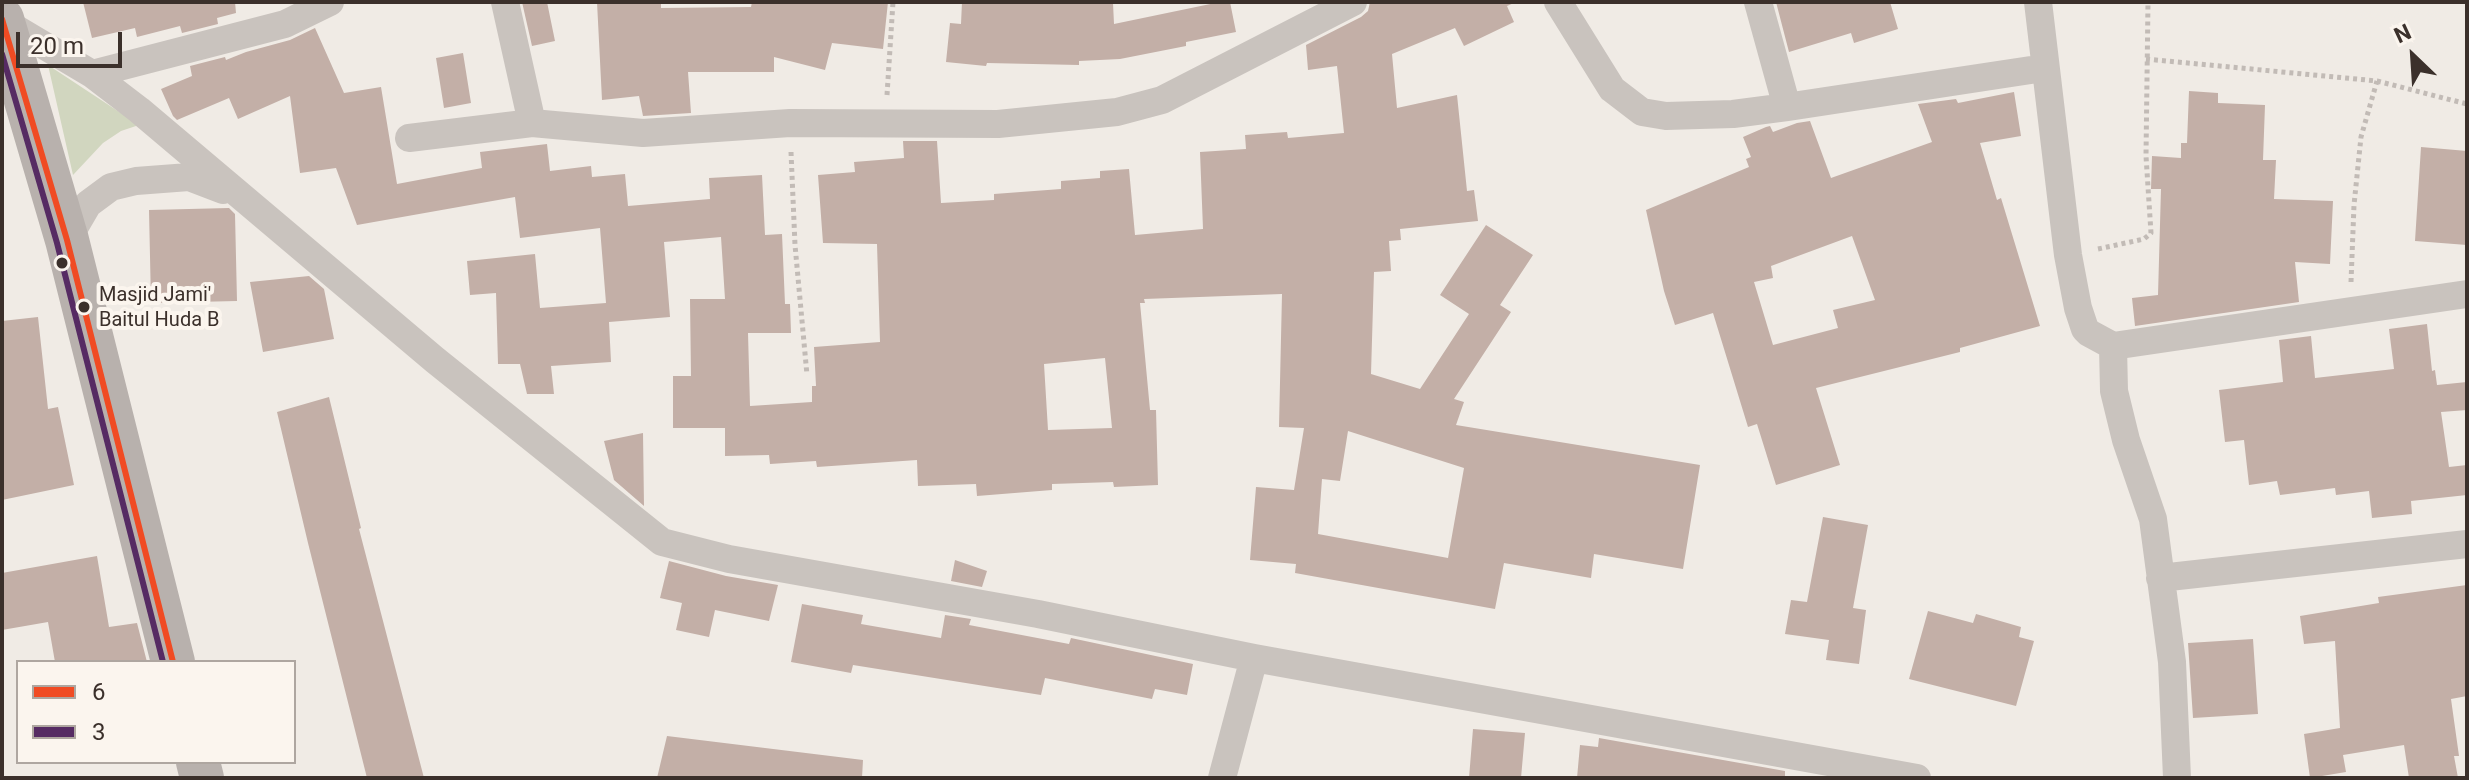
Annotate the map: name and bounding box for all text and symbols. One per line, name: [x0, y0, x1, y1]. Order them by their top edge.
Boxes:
scale bar: [20, 16, 126, 66]
north arrow: [2373, 16, 2453, 96]
text: N: [2390, 19, 2415, 48]
text: 20 m: [30, 32, 84, 60]
unlabelled marker: [54, 255, 70, 271]
place label: Masjid Jami' Baitul Huda B: [99, 284, 219, 331]
marker: Masjid Jami' Baitul Huda B: [76, 299, 92, 315]
legend: [16, 660, 296, 764]
text: 6: [92, 678, 106, 706]
text: 3: [92, 718, 106, 746]

